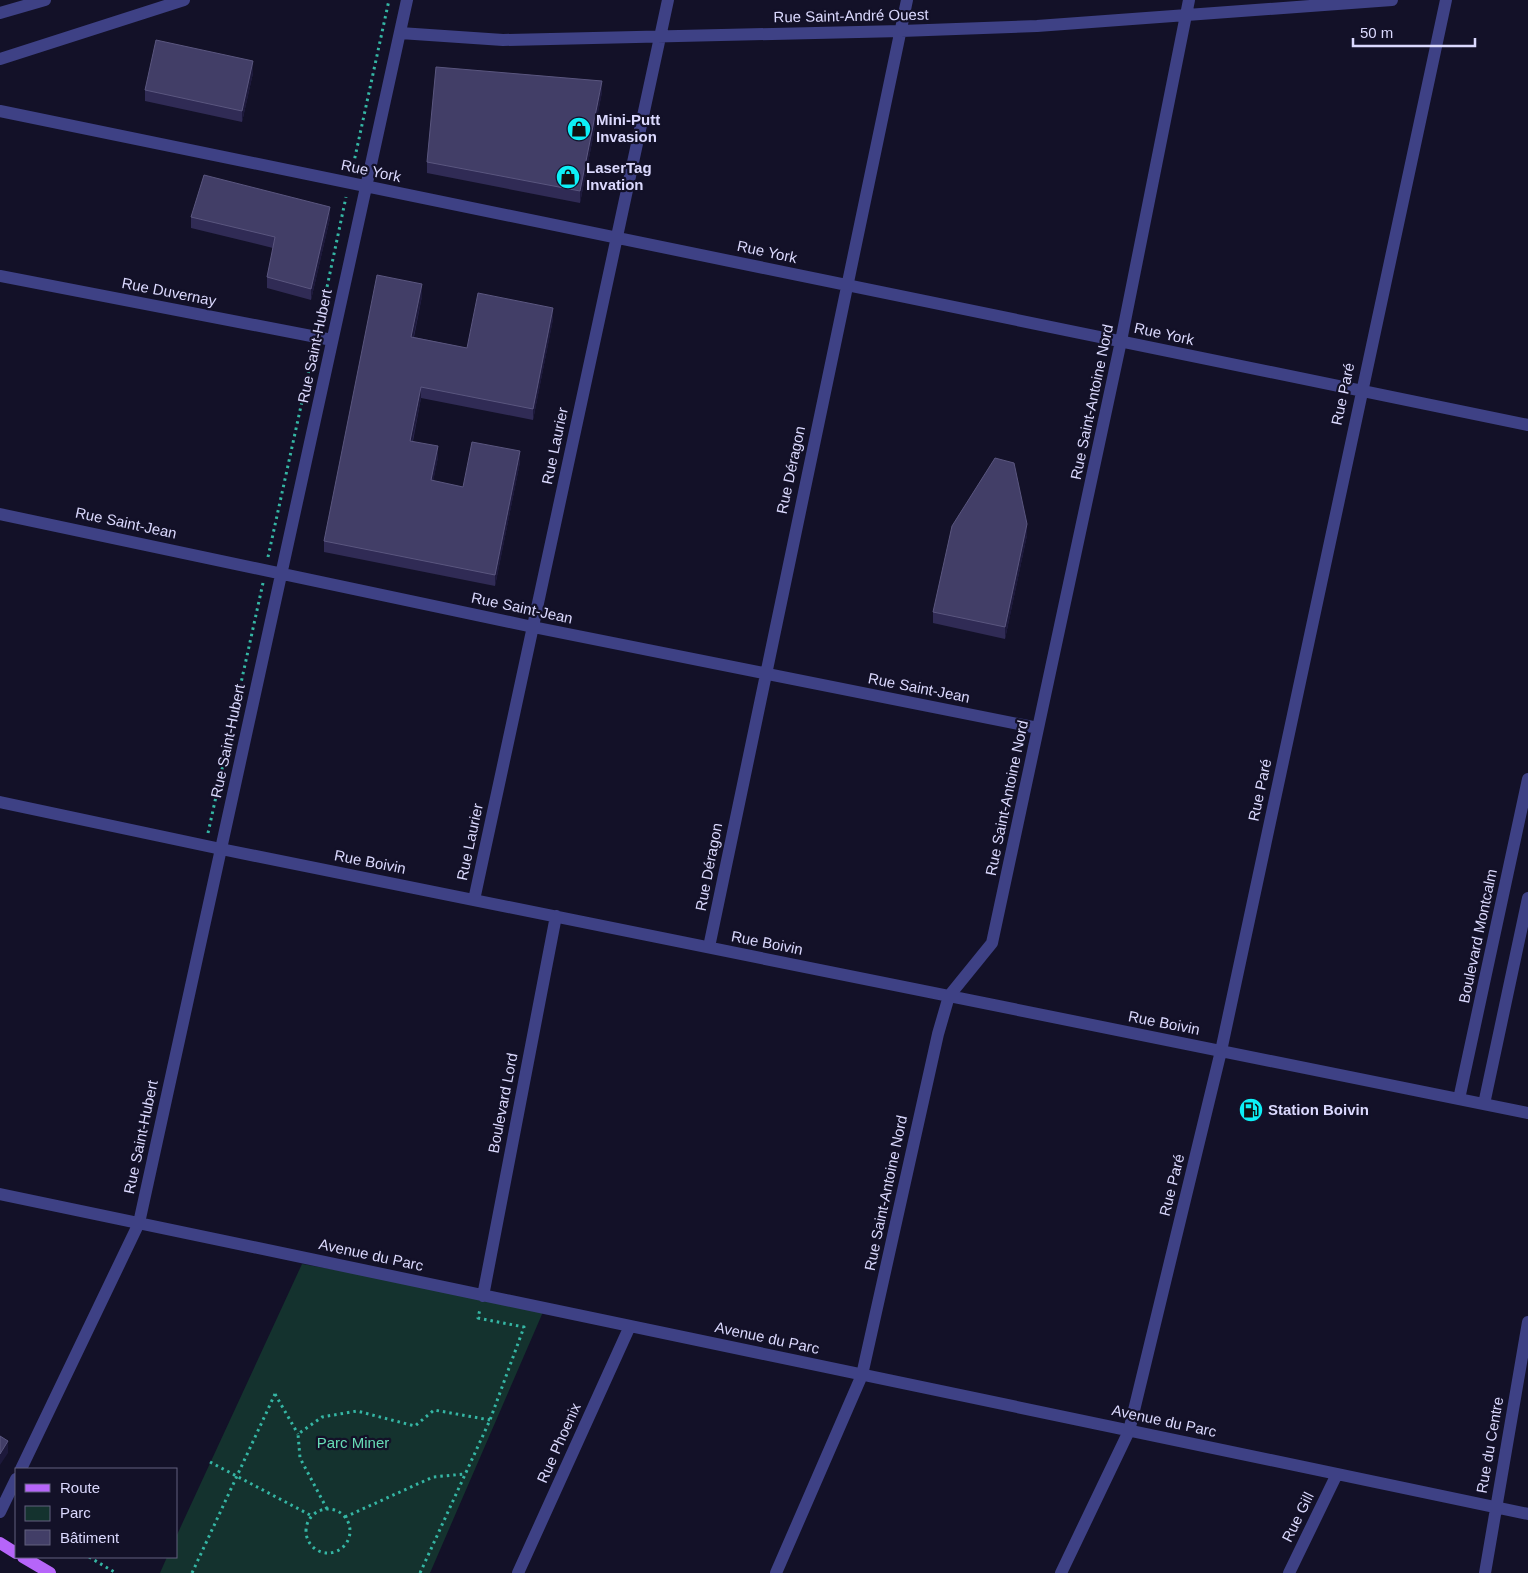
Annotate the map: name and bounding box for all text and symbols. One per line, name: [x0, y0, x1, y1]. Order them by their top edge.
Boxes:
street label: Rue Saint-André Ouest: [773, 6, 929, 25]
scale bar: [1353, 15, 1476, 47]
text: 50 m: [1360, 24, 1393, 41]
place label: Mini-Putt Invasion: [596, 111, 660, 145]
shop icon: Mini-Putt Invasion: [566, 116, 592, 142]
street label: Rue York: [340, 156, 403, 185]
place label: LaserTag Invation: [586, 159, 652, 193]
shop icon: LaserTag Invation: [555, 164, 581, 190]
street label: Rue York: [736, 237, 799, 266]
street label: Rue Duvernay: [120, 274, 218, 309]
street label: Rue Saint-Hubert: [294, 287, 335, 404]
street label: Rue York: [1133, 319, 1196, 348]
street label: Rue Saint-Antoine Nord: [1067, 323, 1116, 481]
street label: Rue Paré: [1328, 361, 1357, 427]
street label: Rue Laurier: [538, 406, 571, 486]
street label: Rue Déragon: [773, 424, 808, 515]
street label: Rue Saint-Jean: [74, 503, 178, 542]
street label: Rue Saint-Jean: [470, 588, 574, 627]
street label: Rue Saint-Jean: [867, 669, 971, 706]
street label: Rue Saint-Hubert: [207, 682, 248, 799]
street label: Rue Saint-Antoine Nord: [982, 719, 1031, 877]
street label: Rue Paré: [1245, 757, 1274, 823]
street label: Rue Laurier: [453, 802, 486, 882]
street label: Rue Déragon: [692, 821, 725, 912]
street label: Rue Boivin: [333, 846, 407, 877]
street label: Boulevard Montcalm: [1455, 867, 1500, 1005]
street label: Rue Boivin: [730, 927, 804, 958]
street label: Rue Boivin: [1127, 1007, 1201, 1038]
street label: Boulevard Lord: [484, 1051, 521, 1154]
street label: Rue Saint-Hubert: [120, 1078, 161, 1195]
fuel station icon: Station Boivin: [1238, 1097, 1264, 1123]
place label: Station Boivin: [1268, 1101, 1369, 1118]
street label: Rue Saint-Antoine Nord: [861, 1114, 910, 1272]
street label: Rue Paré: [1156, 1152, 1187, 1218]
street label: Avenue du Parc: [317, 1235, 425, 1274]
street label: Avenue du Parc: [713, 1318, 821, 1357]
street label: Rue du Centre: [1473, 1395, 1506, 1494]
street label: Rue Phoenix: [533, 1400, 584, 1485]
street label: Avenue du Parc: [1110, 1401, 1218, 1440]
park label: Parc Miner: [317, 1434, 389, 1451]
legend: [15, 1468, 178, 1558]
text: Route: [60, 1479, 100, 1496]
street label: Rue Gill: [1278, 1489, 1317, 1544]
text: Parc: [60, 1504, 91, 1521]
text: Bâtiment: [60, 1529, 120, 1546]

